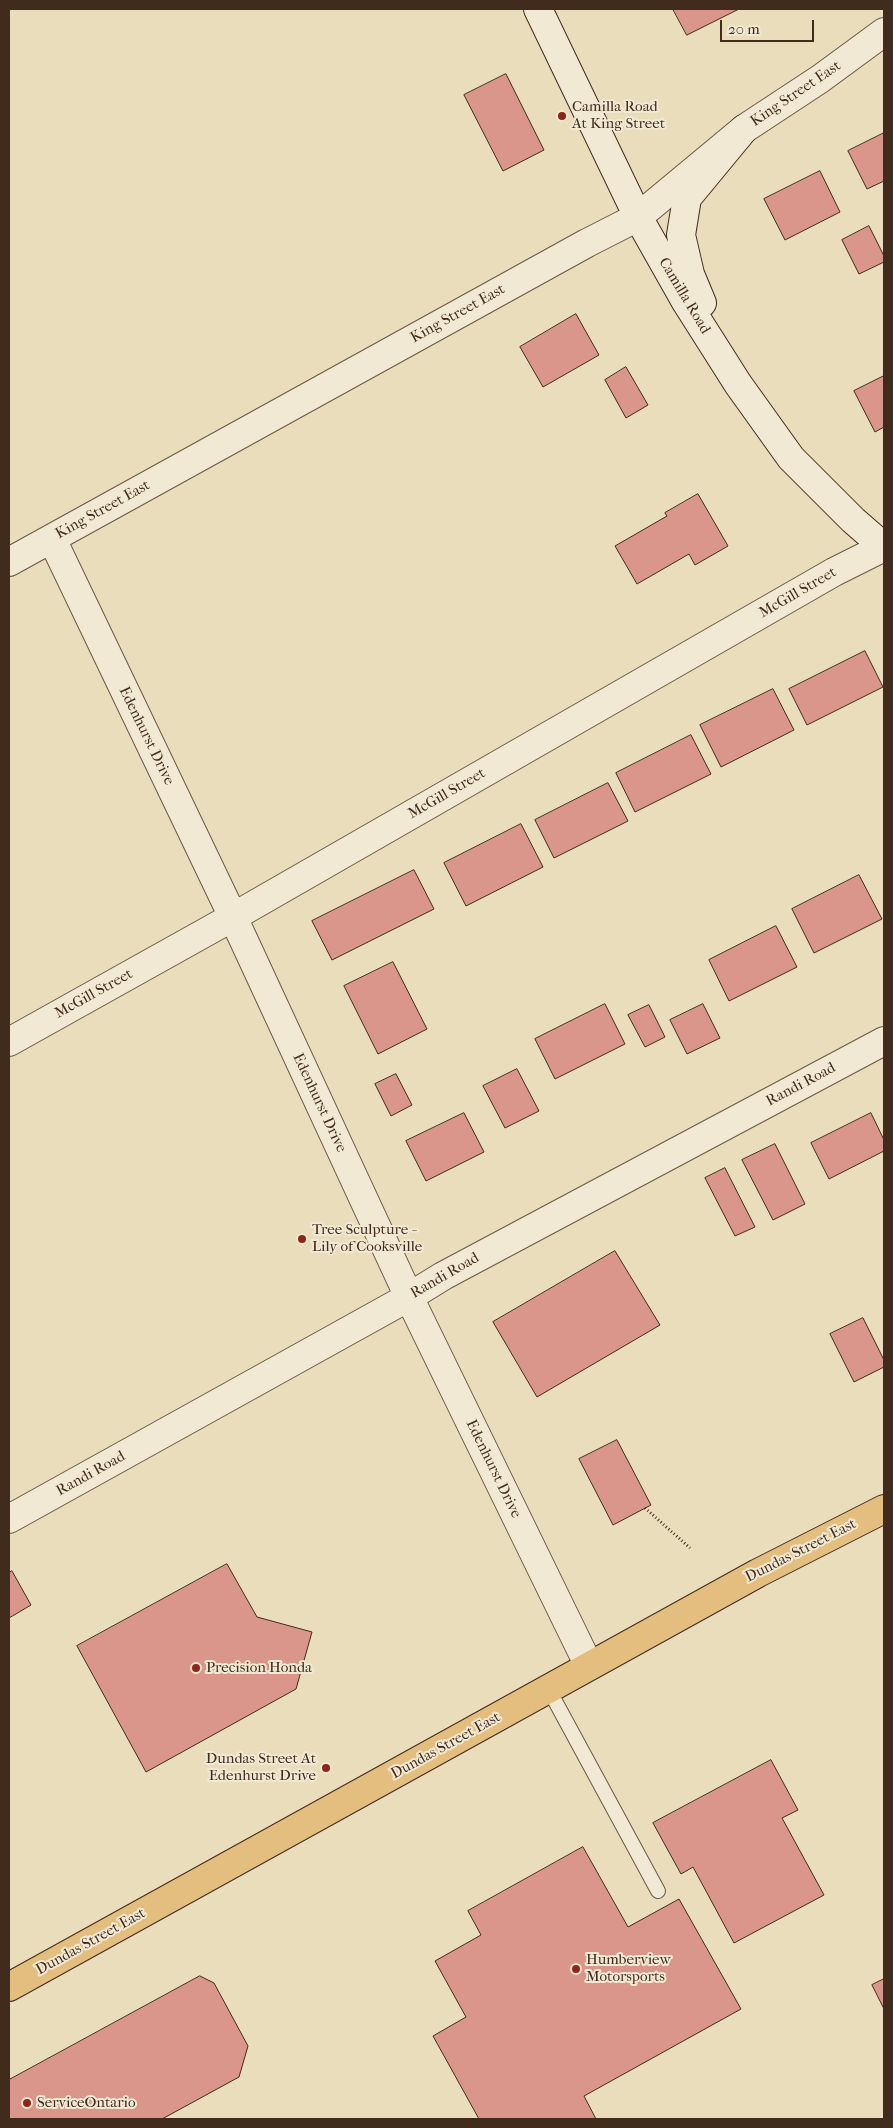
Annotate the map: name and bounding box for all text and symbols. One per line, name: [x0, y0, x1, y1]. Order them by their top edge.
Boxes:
scale bar: [723, 10, 817, 42]
text: 20 m: [728, 20, 760, 38]
street label: King Street East: [747, 57, 845, 131]
place label: Camilla Road At King Street: [572, 98, 665, 133]
marker: Camilla Road At King Street: [556, 110, 568, 122]
street label: Camilla Road: [654, 255, 714, 337]
street label: King Street East: [408, 281, 508, 347]
street label: King Street East: [53, 477, 153, 543]
street label: McGill Street: [756, 564, 840, 622]
street label: Edenhurst Drive: [114, 684, 178, 788]
street label: McGill Street: [405, 765, 489, 823]
street label: McGill Street: [52, 965, 136, 1023]
street label: Edenhurst Drive: [288, 1051, 350, 1155]
street label: Randi Road: [763, 1059, 839, 1111]
place label: Tree Sculpture - Lily of Cooksville: [312, 1221, 422, 1256]
marker: Tree Sculpture - Lily of Cooksville: [296, 1233, 308, 1245]
street label: Randi Road: [408, 1249, 482, 1303]
street label: Edenhurst Drive: [461, 1417, 525, 1521]
street label: Randi Road: [53, 1448, 129, 1500]
street label: Dundas Street East: [742, 1515, 860, 1587]
place label: Precision Honda: [206, 1659, 312, 1677]
marker: Precision Honda: [190, 1662, 202, 1674]
street label: Dundas Street East: [388, 1709, 504, 1783]
place label: Dundas Street At Edenhurst Drive: [206, 1750, 316, 1785]
marker: Dundas Street At Edenhurst Drive: [320, 1762, 332, 1774]
street label: Dundas Street East: [33, 1905, 149, 1979]
place label: Humberview Motorsports: [586, 1951, 671, 1986]
marker: Humberview Motorsports: [570, 1963, 582, 1975]
place label: ServiceOntario: [37, 2094, 136, 2112]
marker: ServiceOntario: [21, 2097, 33, 2109]

